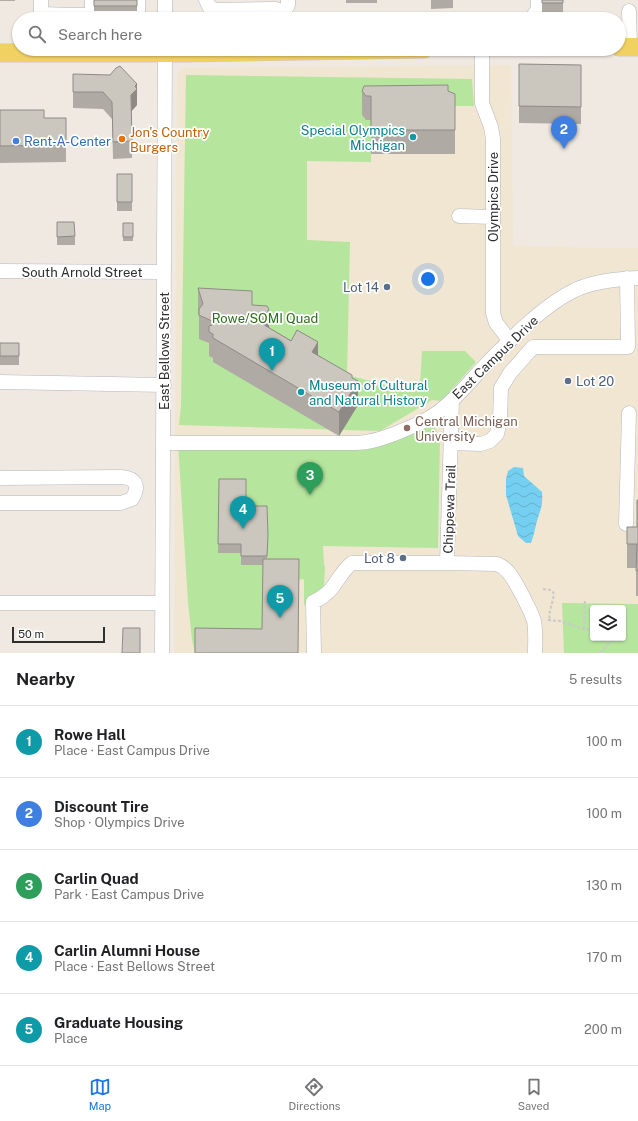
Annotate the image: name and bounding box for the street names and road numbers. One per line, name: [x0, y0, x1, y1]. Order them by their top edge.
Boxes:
street label: Olympics Drive: [486, 152, 501, 242]
street label: South Arnold Street: [22, 265, 142, 280]
street label: East Bellows Street: [157, 292, 172, 410]
street label: East Campus Drive: [449, 313, 541, 402]
street label: Chippewa Trail: [440, 464, 459, 554]

